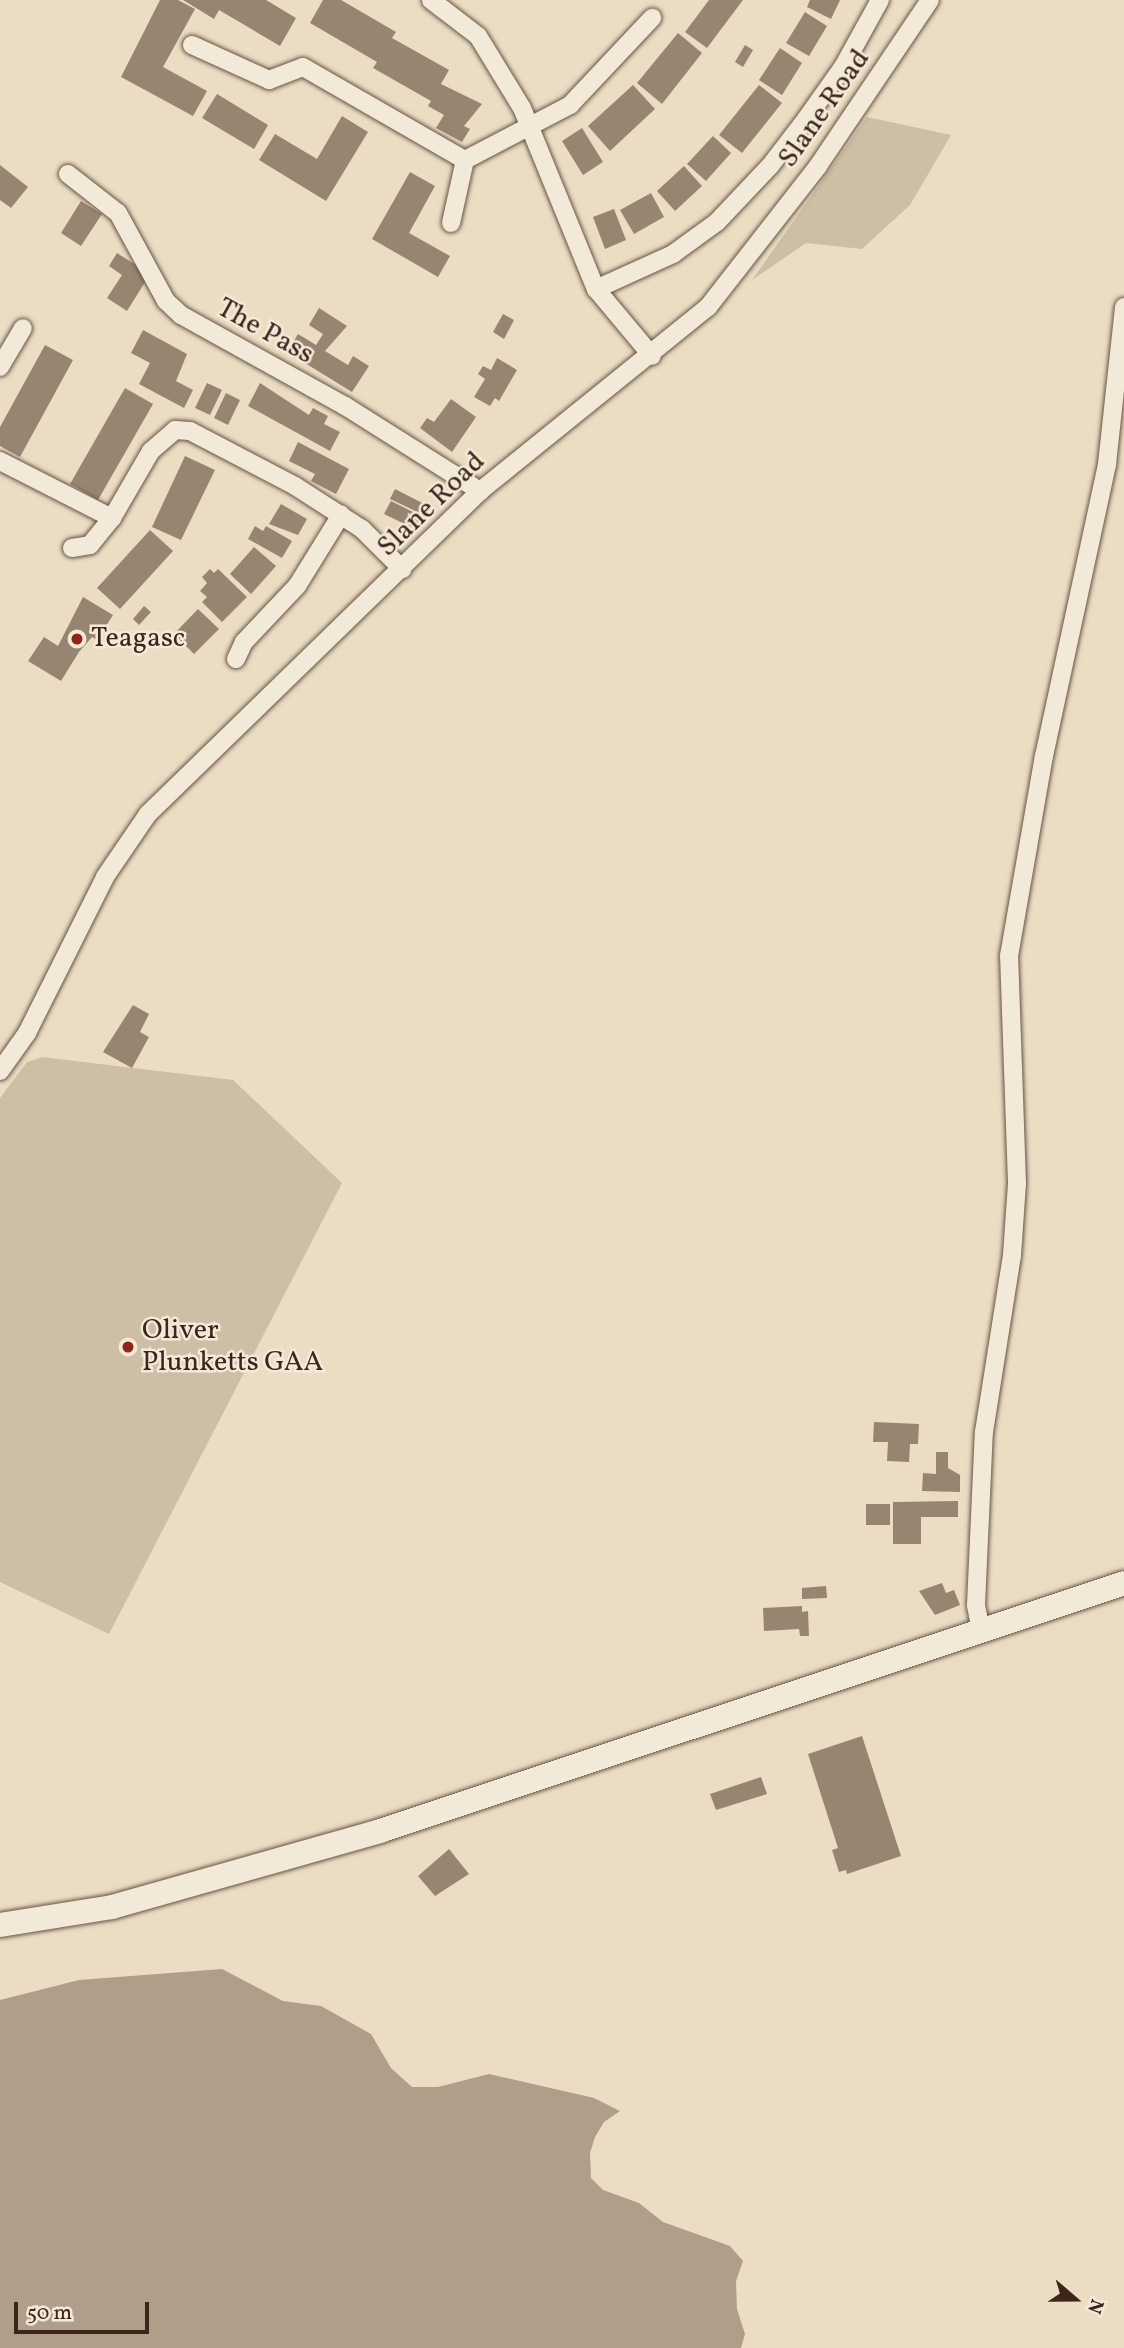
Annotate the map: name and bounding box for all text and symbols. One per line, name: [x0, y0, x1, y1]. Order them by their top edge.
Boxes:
street label: Slane Road: [772, 43, 878, 175]
street label: The Pass: [211, 292, 319, 372]
street label: Slane Road: [371, 445, 493, 565]
place label: Teagasc: [91, 622, 185, 656]
marker: Teagasc: [69, 631, 85, 647]
place label: Oliver Plunketts GAA: [142, 1314, 323, 1380]
marker: Oliver Plunketts GAA: [120, 1339, 136, 1355]
north arrow: [1040, 2264, 1110, 2334]
scale bar: [18, 2288, 152, 2332]
text: N: [1080, 2295, 1109, 2317]
text: 50 m: [27, 2299, 72, 2328]

